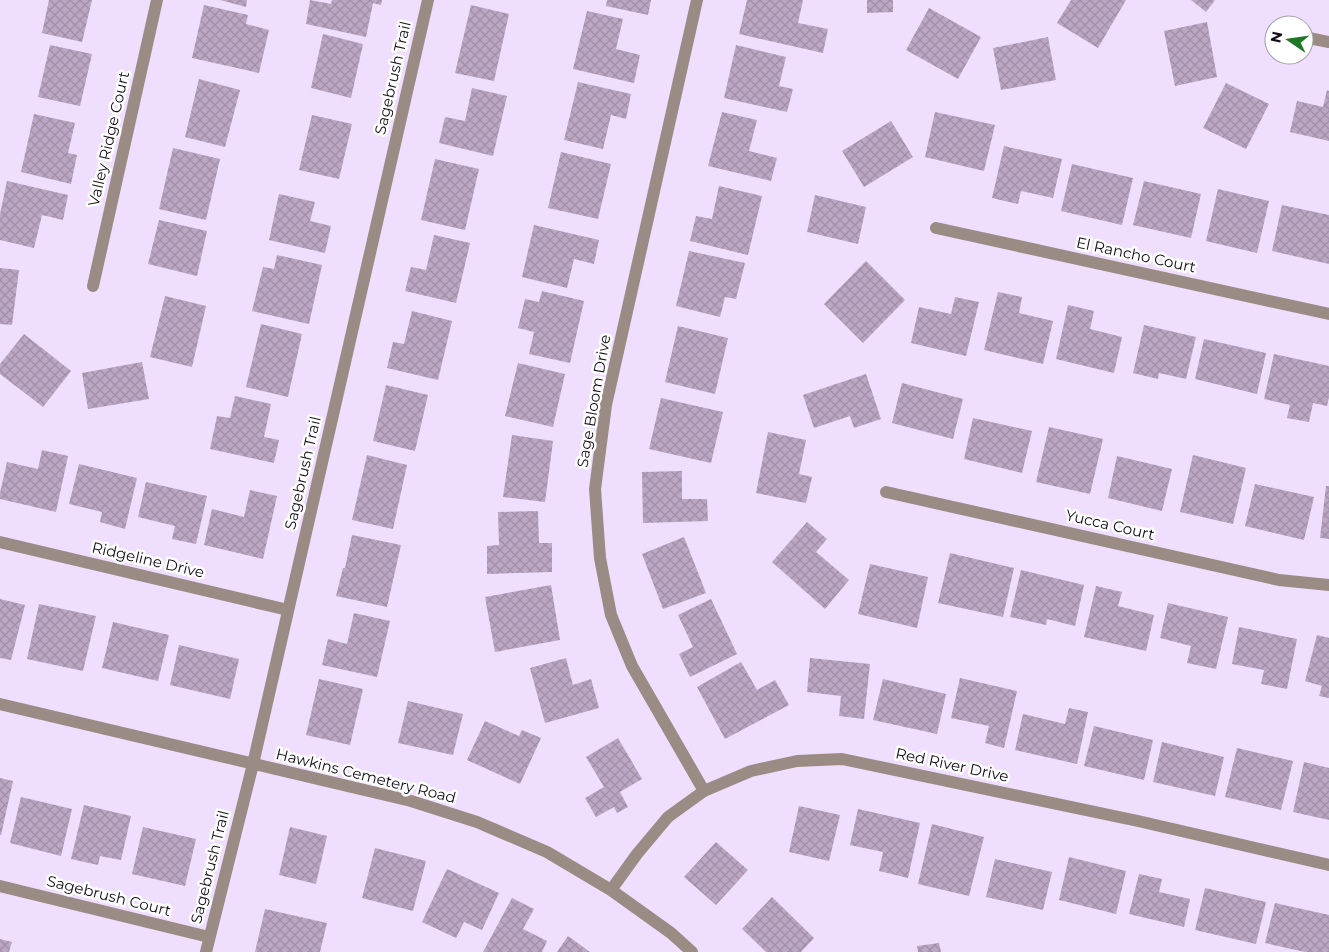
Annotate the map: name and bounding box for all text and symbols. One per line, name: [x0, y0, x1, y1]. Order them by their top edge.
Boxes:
north arrow: [1264, 15, 1314, 65]
street label: Sagebrush Trail: [370, 19, 415, 136]
text: N: [1266, 30, 1286, 45]
street label: Valley Ridge Court: [84, 70, 133, 208]
street label: El Rancho Court: [1075, 233, 1198, 276]
street label: Sage Bloom Drive: [572, 333, 615, 469]
street label: Sagebrush Trail: [280, 414, 325, 531]
street label: Yucca Court: [1064, 505, 1156, 544]
street label: Ridgeline Drive: [90, 537, 206, 582]
street label: Red River Drive: [894, 743, 1010, 786]
street label: Hawkins Cemetery Road: [274, 744, 458, 807]
street label: Sagebrush Trail: [186, 808, 233, 925]
street label: Sagebrush Court: [45, 871, 173, 920]

